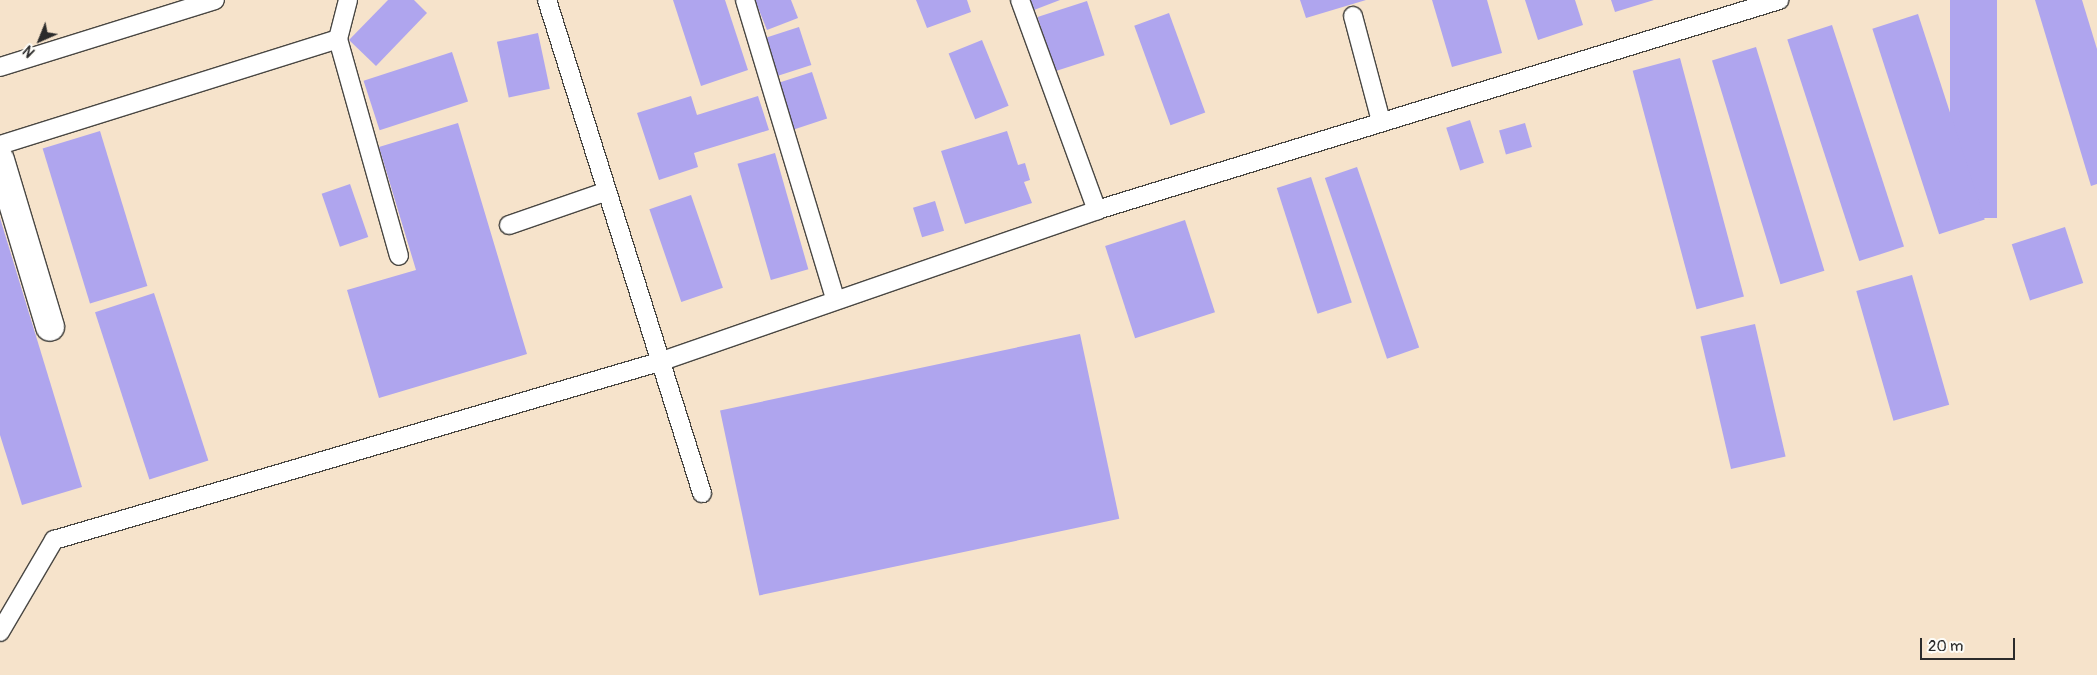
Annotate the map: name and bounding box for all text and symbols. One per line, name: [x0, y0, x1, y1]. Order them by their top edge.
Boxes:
north arrow: [15, 15, 65, 65]
text: N: [20, 42, 39, 61]
scale bar: [1922, 628, 2017, 660]
text: 20 m: [1928, 637, 1963, 656]

